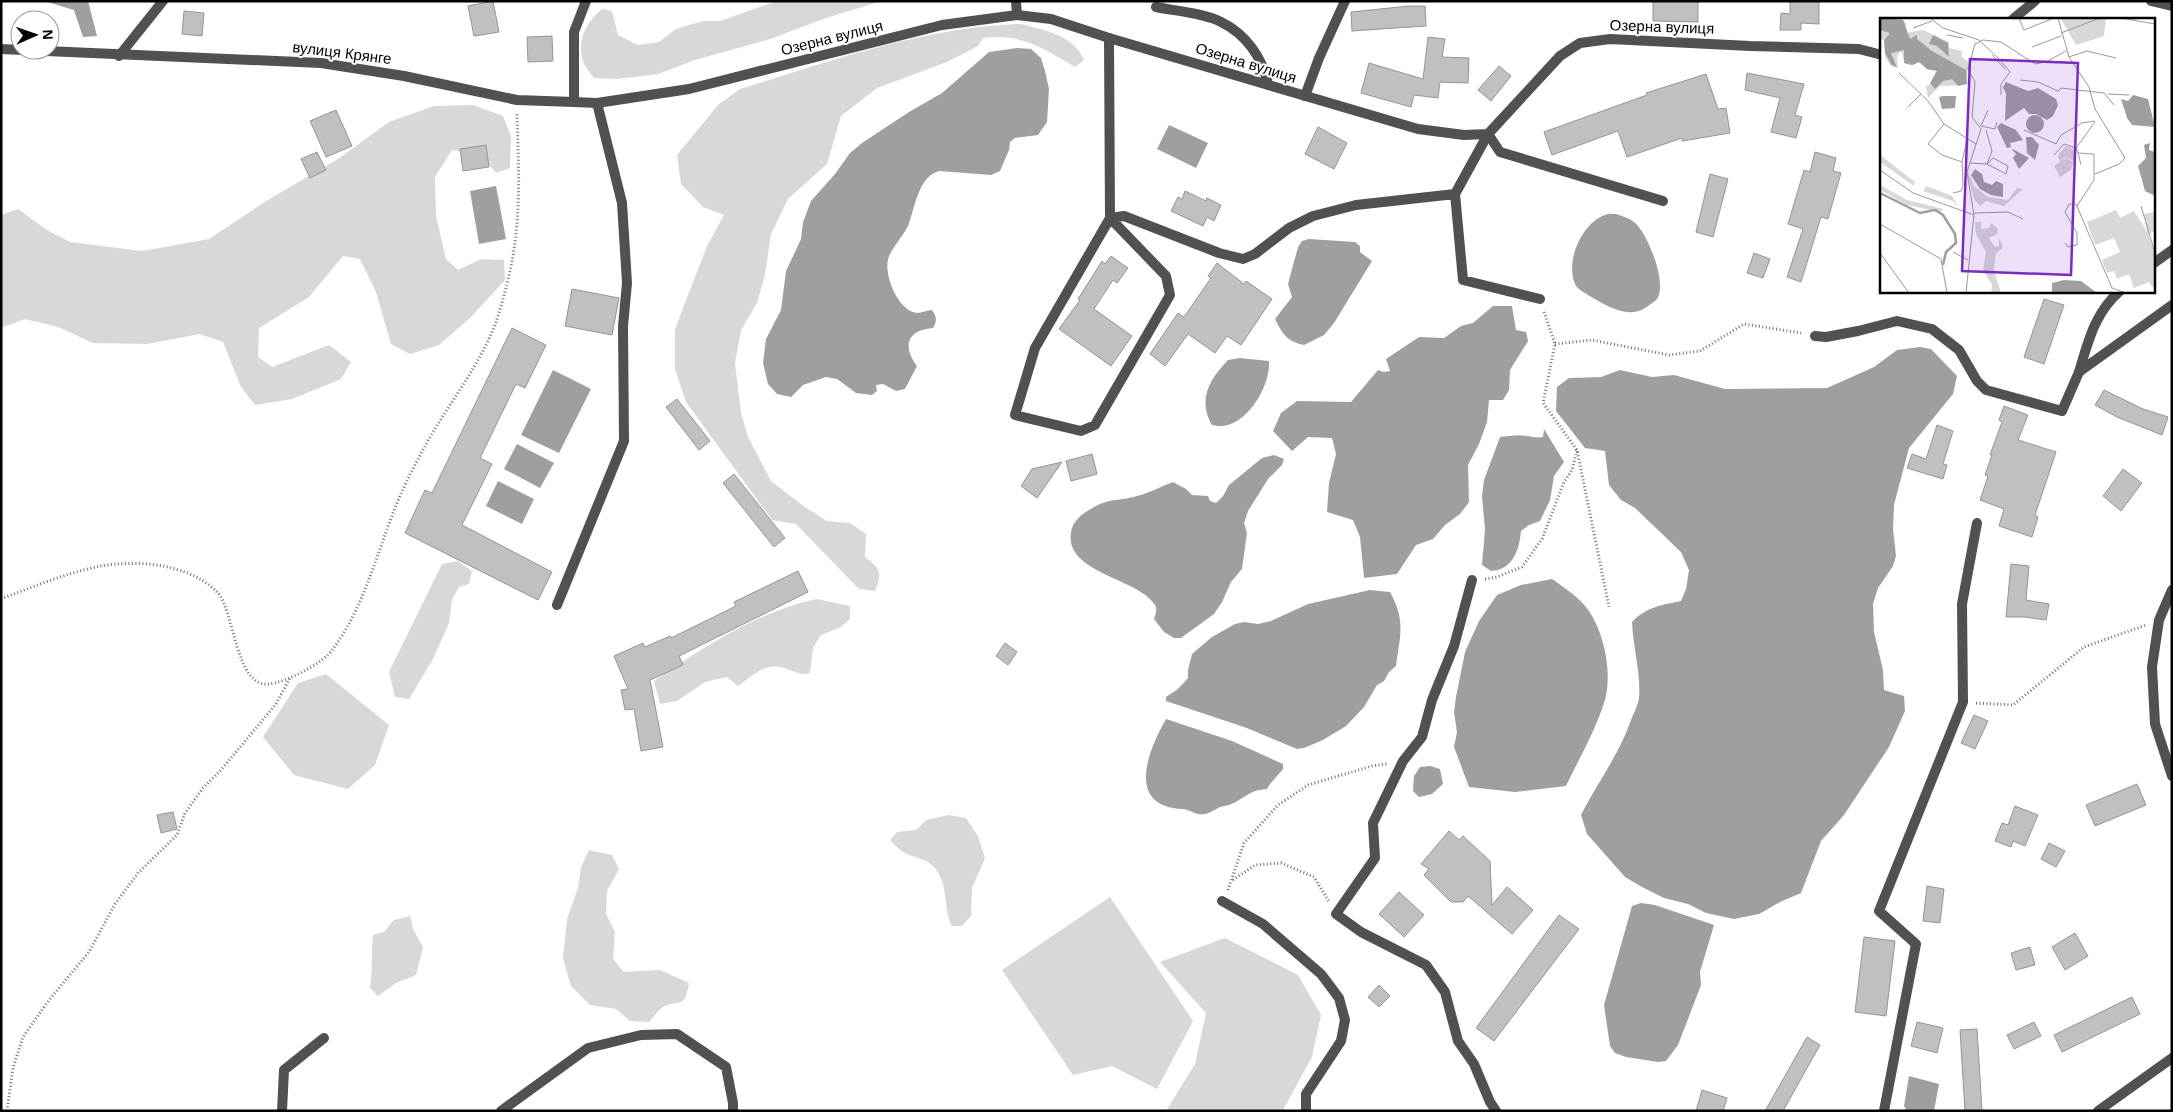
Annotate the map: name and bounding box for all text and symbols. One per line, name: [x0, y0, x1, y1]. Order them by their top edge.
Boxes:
north arrow: [10, 10, 60, 60]
street label: Озерна вулиця: [1609, 16, 1715, 37]
street label: Озерна вулиця: [779, 17, 885, 58]
inset map: [1880, 18, 2156, 292]
text: N: [40, 29, 56, 40]
street label: вулиця Крянге: [292, 38, 393, 67]
street label: Озерна вулиця: [1194, 39, 1299, 86]

